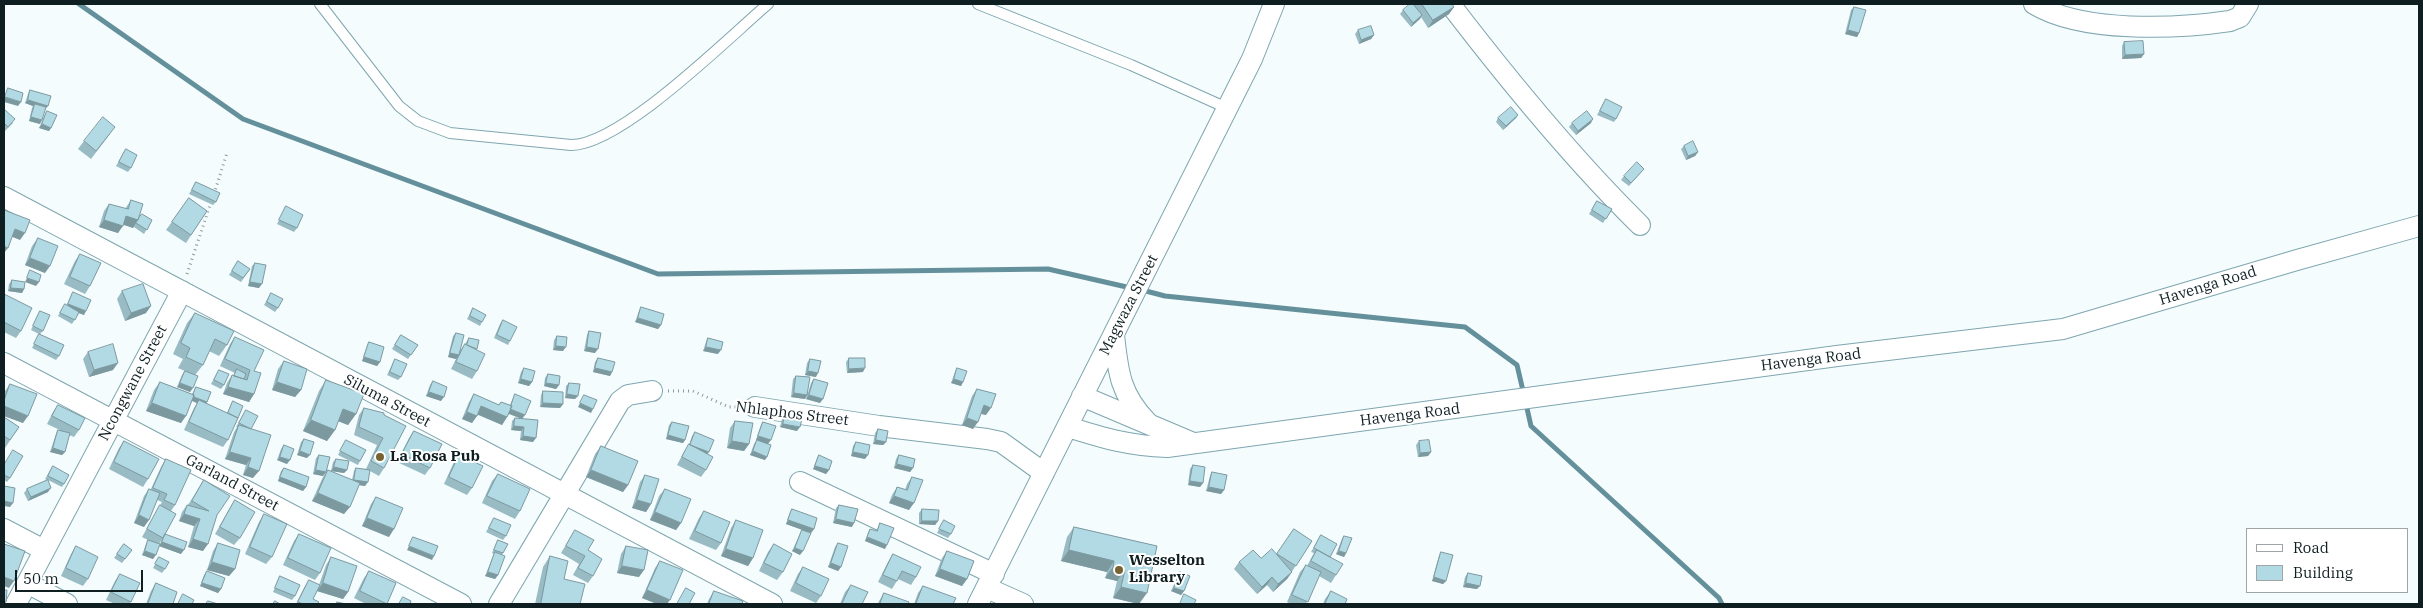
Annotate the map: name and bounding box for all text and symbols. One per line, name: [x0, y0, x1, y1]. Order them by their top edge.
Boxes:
street label: Magwaza Street: [1096, 252, 1162, 358]
street label: Havenga Road: [2157, 263, 2259, 309]
street label: Ncongwane Street: [95, 322, 171, 444]
street label: Havenga Road: [1760, 345, 1862, 375]
street label: Siluma Street: [341, 371, 433, 431]
street label: Nhlaphos Street: [734, 398, 850, 430]
street label: Havenga Road: [1359, 400, 1461, 430]
place label: La Rosa Pub: [390, 448, 480, 466]
street label: Garland Street: [182, 451, 282, 515]
marker: La Rosa Pub: [374, 451, 386, 463]
legend: [2246, 528, 2408, 593]
text: Road: [2293, 538, 2329, 557]
place label: Wesselton Library: [1129, 552, 1205, 587]
scale bar: [18, 560, 145, 592]
text: Building: [2293, 563, 2353, 582]
marker: Wesselton Library: [1113, 564, 1125, 576]
text: 50 m: [23, 569, 59, 588]

